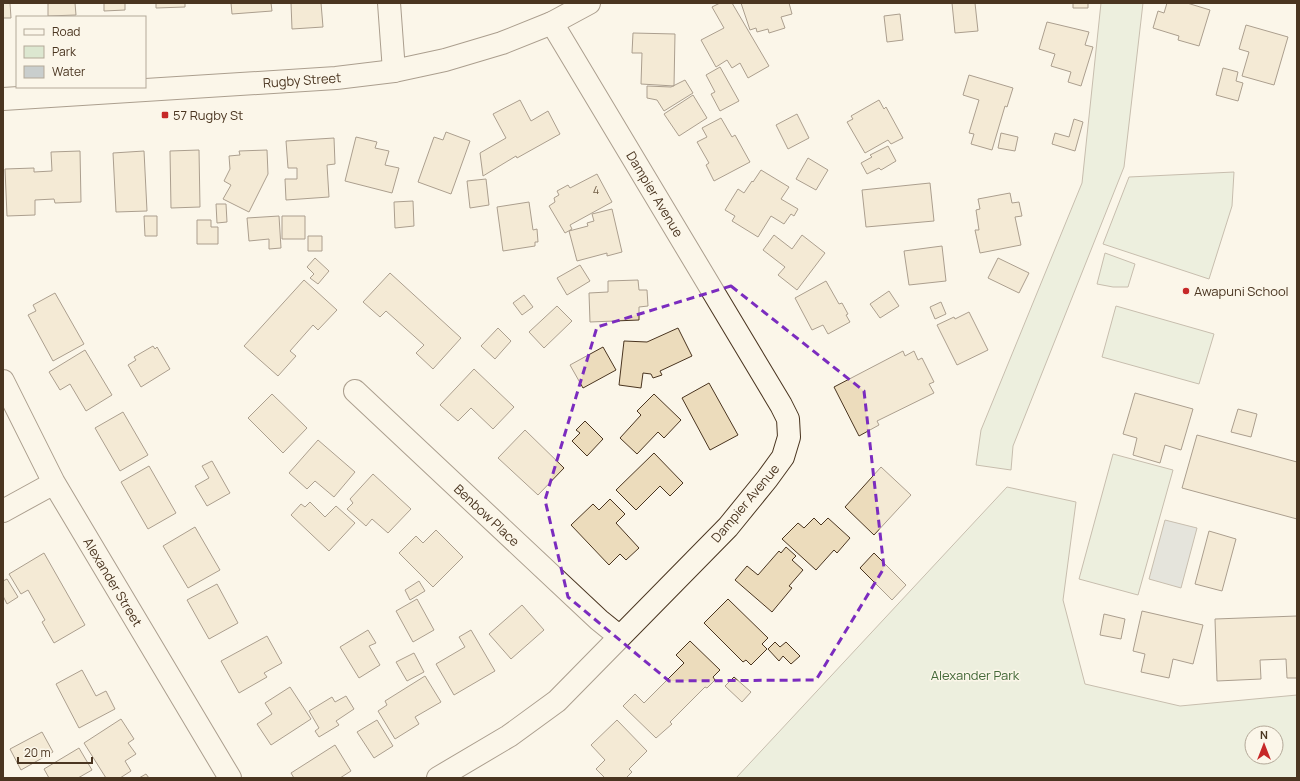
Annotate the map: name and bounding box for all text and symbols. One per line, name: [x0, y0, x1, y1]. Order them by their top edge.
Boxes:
legend: [16, 16, 146, 88]
text: Road: [52, 23, 80, 40]
text: Park: [52, 43, 77, 60]
text: Water: [52, 63, 86, 80]
street label: Rugby Street: [262, 68, 342, 92]
place label: 57 Rugby St: [173, 106, 243, 124]
marker: 57 Rugby St: [160, 110, 170, 120]
street label: Dampier Avenue: [622, 148, 688, 241]
house number: 4: [593, 182, 599, 197]
place label: Awapuni School: [1194, 282, 1289, 300]
marker: Awapuni School: [1181, 286, 1191, 296]
street label: Dampier Avenue: [707, 460, 783, 546]
street label: Benbow Place: [450, 480, 524, 550]
street label: Alexander Street: [79, 534, 147, 630]
park label: Alexander Park: [931, 666, 1020, 684]
north arrow: [1244, 725, 1284, 765]
text: N: [1260, 727, 1268, 742]
scale bar: [18, 739, 92, 765]
text: 20 m: [24, 744, 51, 761]

